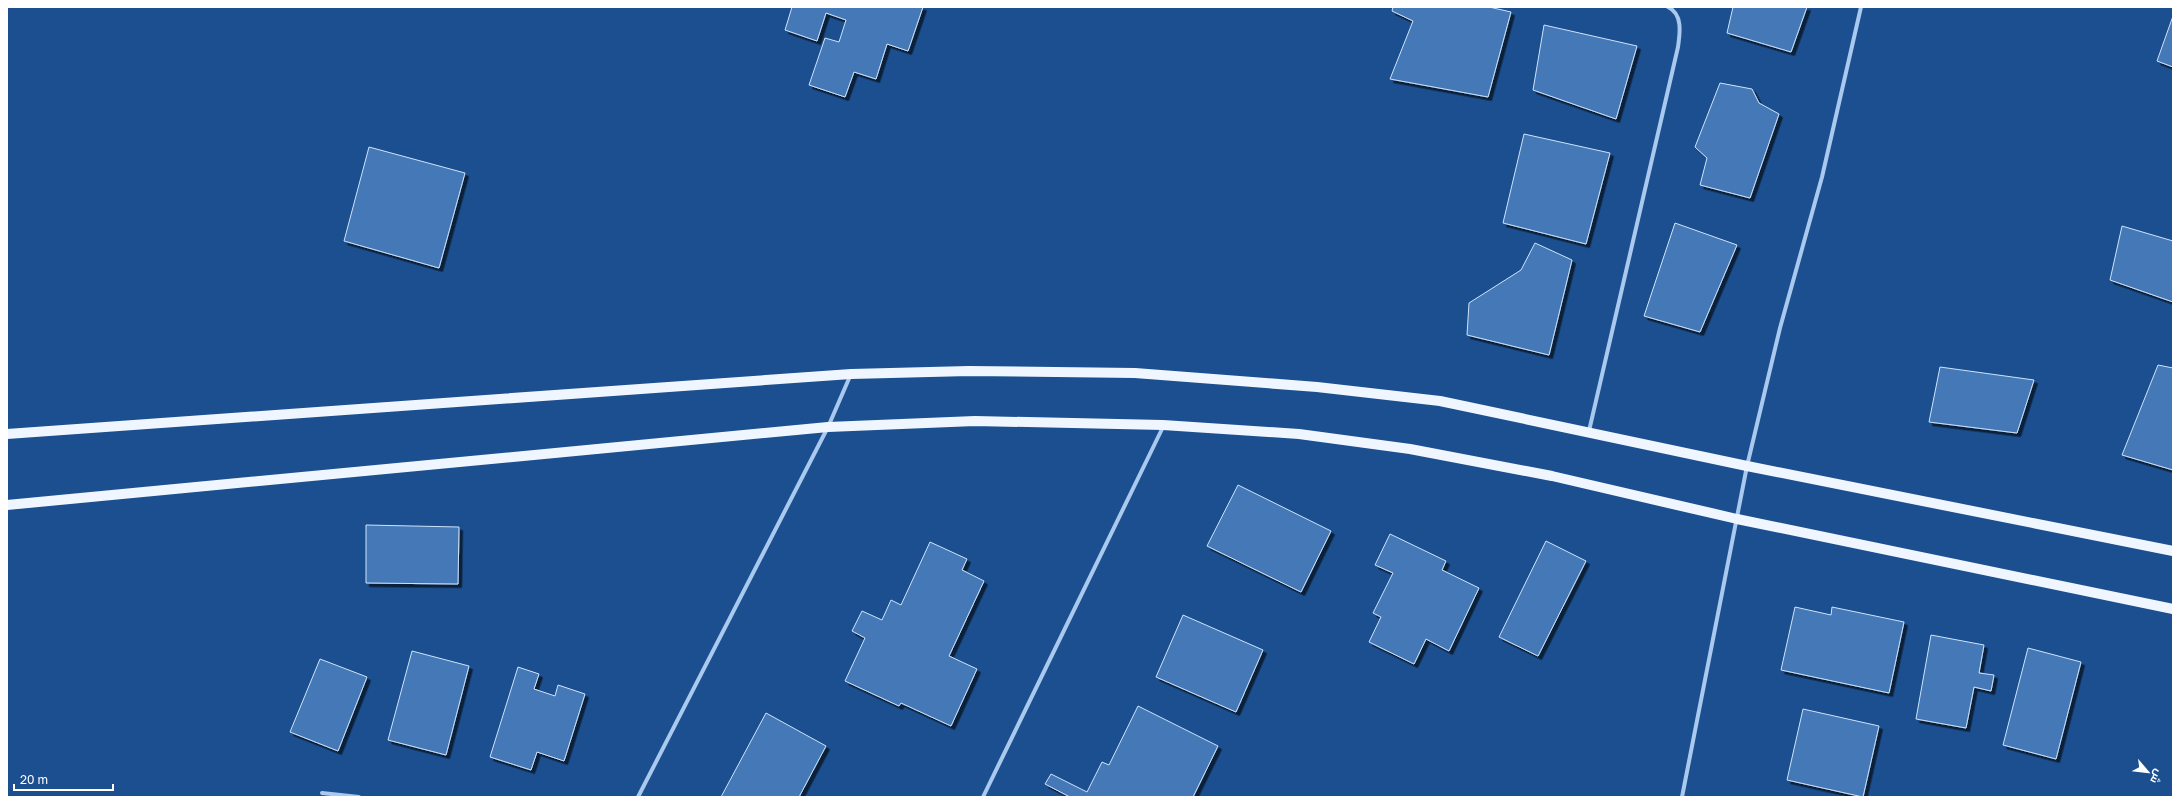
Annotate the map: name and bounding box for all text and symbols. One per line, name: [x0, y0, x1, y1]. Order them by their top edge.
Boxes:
north arrow: [2128, 752, 2168, 792]
scale bar: [14, 766, 113, 792]
text: ش: [2147, 767, 2166, 786]
text: 20 m: [20, 772, 48, 787]

